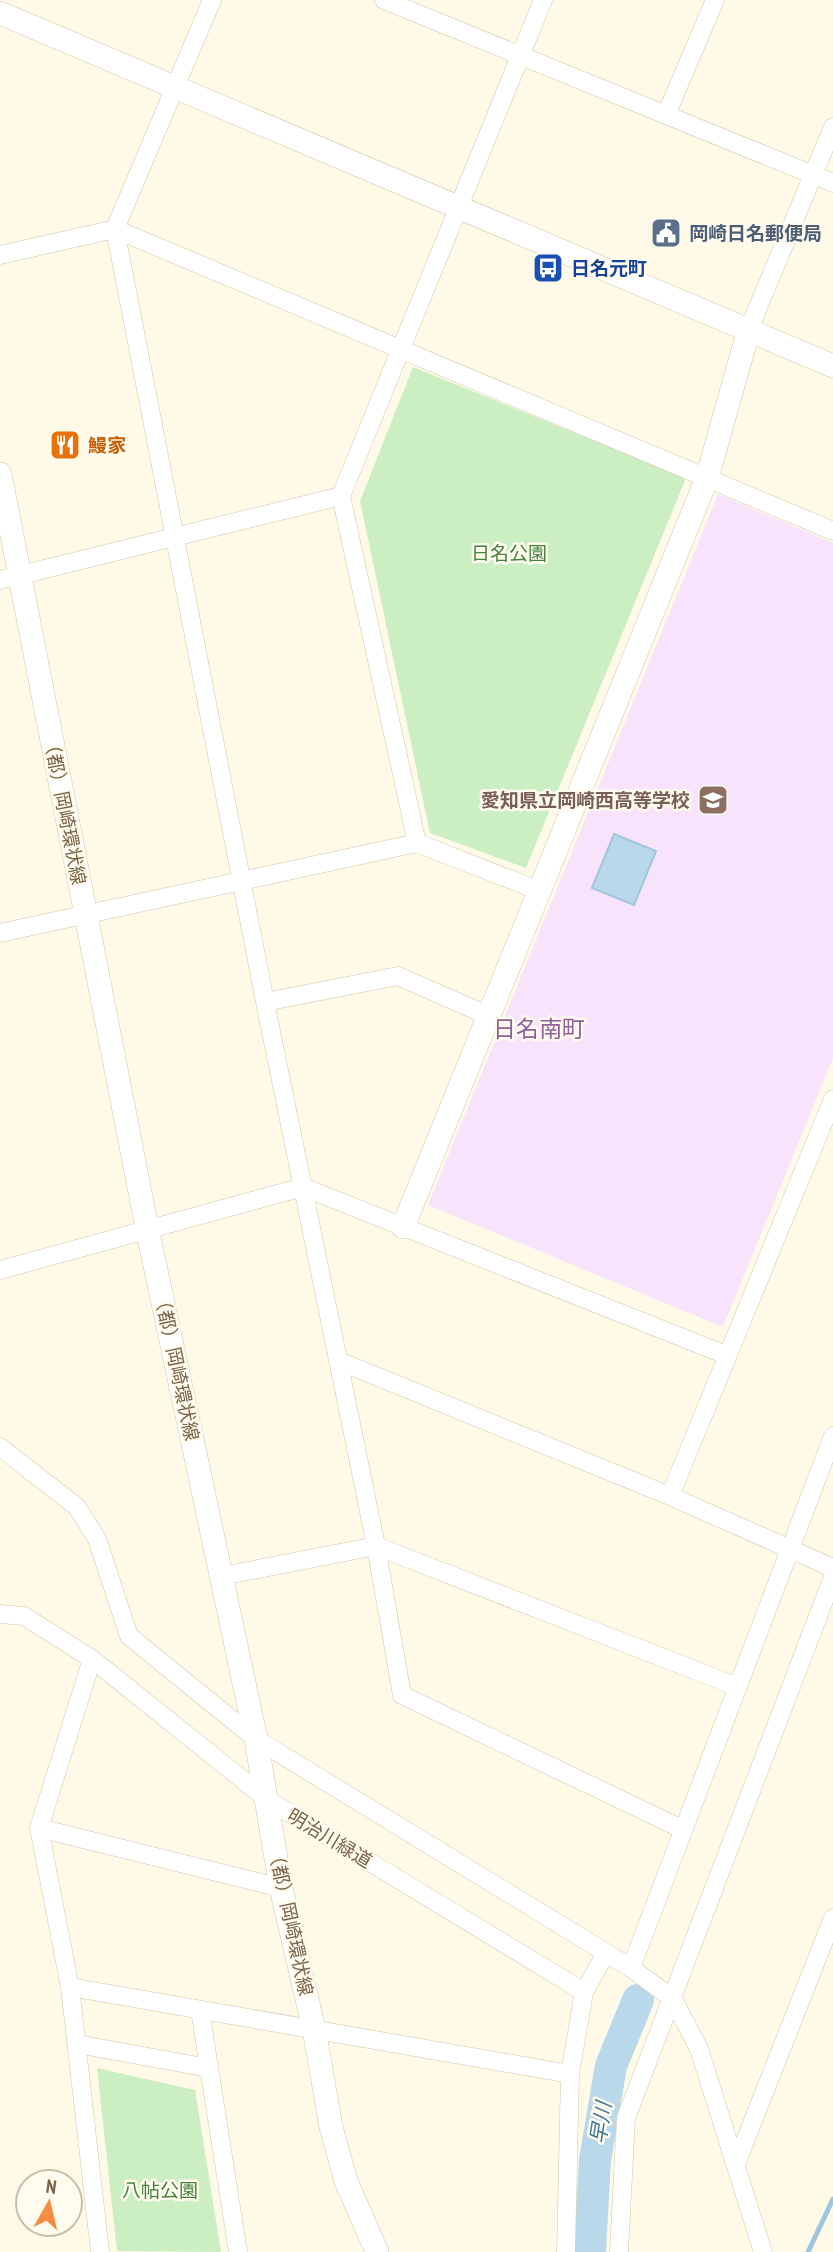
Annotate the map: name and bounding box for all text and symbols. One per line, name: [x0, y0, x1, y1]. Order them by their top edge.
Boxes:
public building icon: 岡崎日名郵便局: [649, 216, 683, 250]
place label: 岡崎日名郵便局: [689, 221, 822, 245]
bus stop icon: 日名元町: [531, 251, 565, 285]
place label: 日名元町: [571, 256, 647, 280]
restaurant icon: 鰻家: [48, 428, 82, 462]
place label: 鰻家: [88, 433, 126, 457]
park label: 日名公園: [471, 541, 547, 565]
street label: （都）岡崎環状線: [39, 733, 91, 887]
school or university icon: 愛知県立岡崎西高等学校: [696, 783, 730, 817]
place label: 愛知県立岡崎西高等学校: [481, 788, 690, 812]
district label: 日名南町: [493, 1014, 585, 1043]
street label: （都）岡崎環状線: [149, 1289, 205, 1443]
street label: 明治川緑道: [283, 1803, 377, 1873]
street label: （都）岡崎環状線: [263, 1844, 319, 1998]
water label: 早川: [584, 2098, 617, 2146]
north arrow: [14, 2168, 84, 2238]
text: N: [45, 2174, 58, 2199]
park label: 八帖公園: [122, 2178, 198, 2202]

